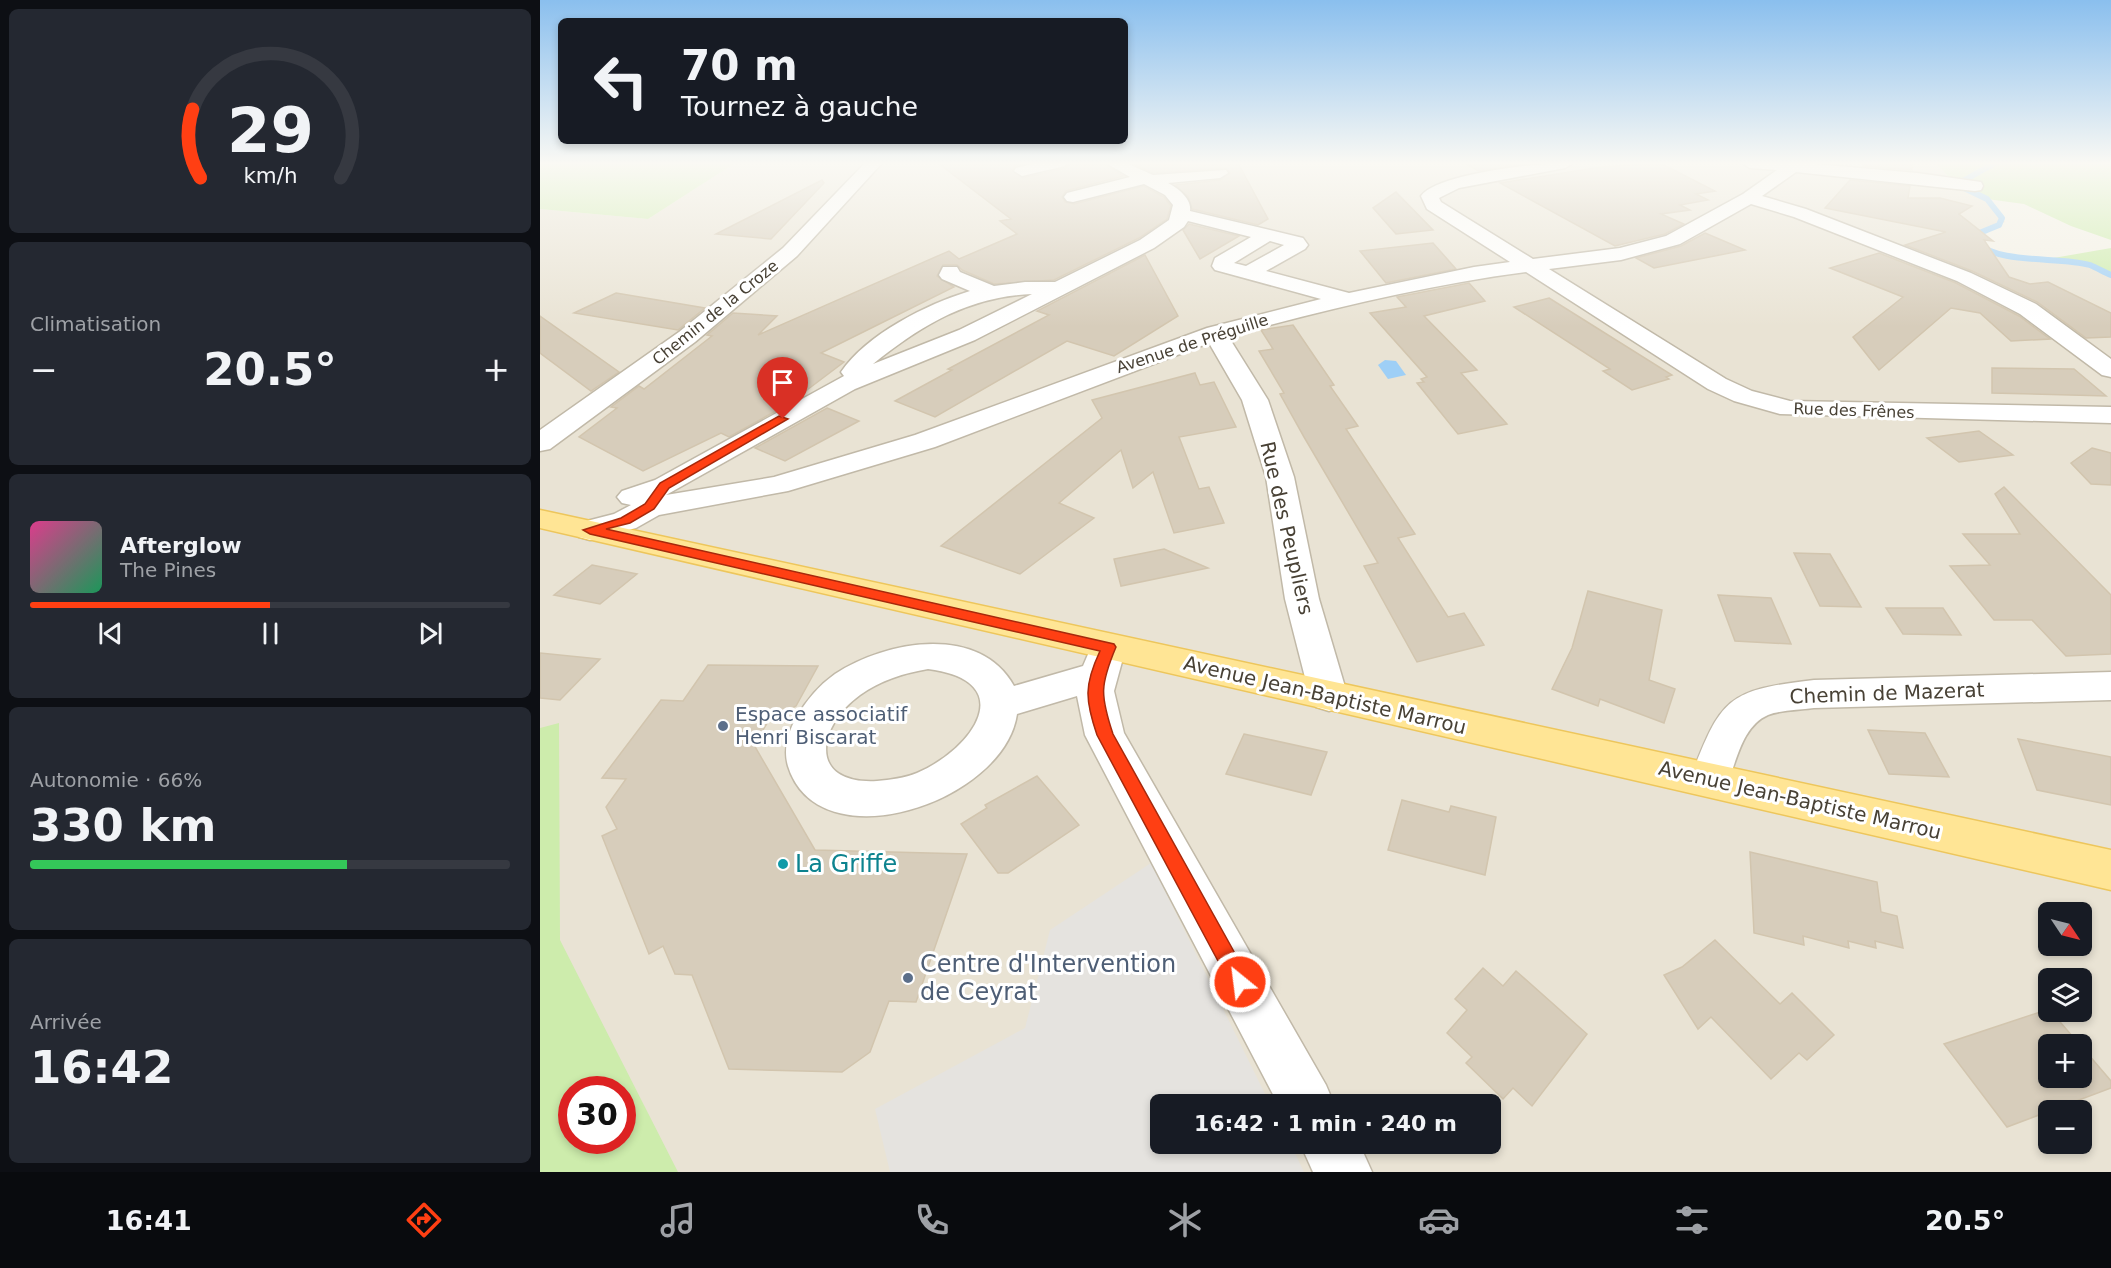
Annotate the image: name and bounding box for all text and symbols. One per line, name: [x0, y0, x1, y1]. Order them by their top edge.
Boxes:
text: 70 m: [681, 41, 798, 90]
icon: left: [582, 42, 660, 120]
text: Tournez à gauche: [681, 91, 918, 122]
text: 29: [227, 94, 313, 167]
text: km/h: [243, 163, 297, 188]
street label: Chemin de la Croze: [649, 256, 782, 369]
street label: Avenue de Préguille: [1114, 310, 1270, 377]
text: Climatisation: [30, 312, 161, 336]
text: 20.5°: [203, 343, 337, 396]
text: −: [30, 350, 58, 389]
text: +: [482, 350, 510, 389]
pin: [757, 357, 808, 419]
icon: arrive: [766, 366, 799, 399]
street label: Rue des Frênes: [1793, 399, 1915, 422]
street label: Rue des Peupliers: [1255, 439, 1319, 617]
text: Afterglow: [120, 533, 242, 558]
text: The Pines: [120, 558, 216, 582]
icon: previous: [94, 617, 127, 650]
icon: pause: [254, 617, 287, 650]
icon: next: [414, 617, 447, 650]
street label: Avenue Jean-Baptiste Marrou: [1181, 651, 1469, 739]
street label: Chemin de Mazerat: [1789, 678, 1985, 708]
place label: Espace associatif Henri Biscarat: [735, 702, 908, 749]
marker: Espace associatif Henri Biscarat: [716, 719, 730, 733]
street label: Avenue Jean-Baptiste Marrou: [1656, 756, 1944, 844]
text: Autonomie · 66%: [30, 768, 202, 792]
text: 330 km: [30, 799, 216, 852]
place label: La Griffe: [795, 850, 897, 878]
marker: La Griffe: [776, 857, 790, 871]
north arrow: [2038, 902, 2092, 956]
map controls: [2038, 902, 2092, 1154]
place label: Centre d'Intervention de Ceyrat: [920, 950, 1176, 1006]
position arrow: [1208, 950, 1272, 1014]
button: layers: [2038, 968, 2092, 1022]
marker: Centre d'Intervention de Ceyrat: [901, 971, 915, 985]
text: Arrivée: [30, 1010, 102, 1034]
button: +: [2038, 1034, 2092, 1088]
text: 16:42: [30, 1041, 173, 1094]
speed limit sign: 30: [558, 1076, 636, 1154]
button: −: [2038, 1100, 2092, 1154]
text: 16:42 · 1 min · 240 m: [1194, 1111, 1457, 1136]
icon: directions: [403, 1199, 445, 1241]
icon: music: [657, 1199, 699, 1241]
icon: phone: [911, 1199, 953, 1241]
icon: climate: [1164, 1199, 1206, 1241]
icon: car: [1418, 1199, 1460, 1241]
icon: filters: [1671, 1199, 1713, 1241]
text: 16:41: [106, 1205, 192, 1236]
text: 20.5°: [1925, 1205, 2005, 1236]

